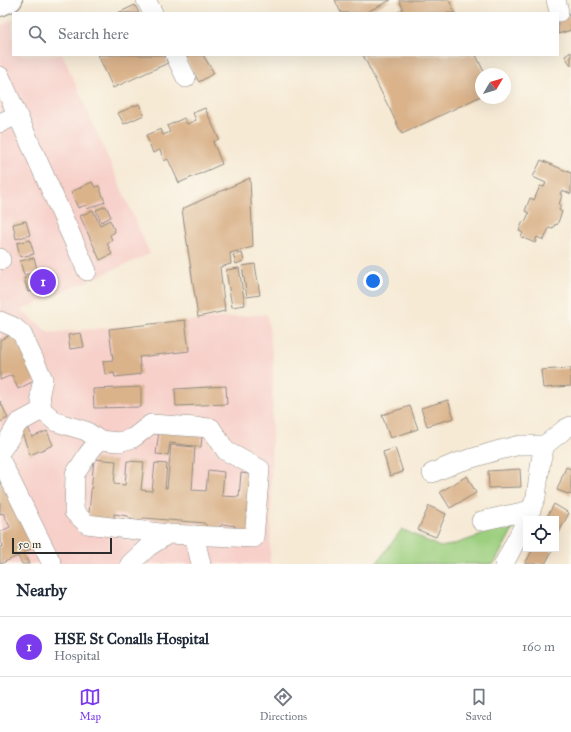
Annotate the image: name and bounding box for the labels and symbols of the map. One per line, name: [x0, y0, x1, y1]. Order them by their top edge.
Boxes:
north arrow: [475, 68, 511, 104]
pin: 1: [30, 267, 56, 297]
your location: [363, 271, 383, 291]
scale bar: [12, 536, 112, 555]

